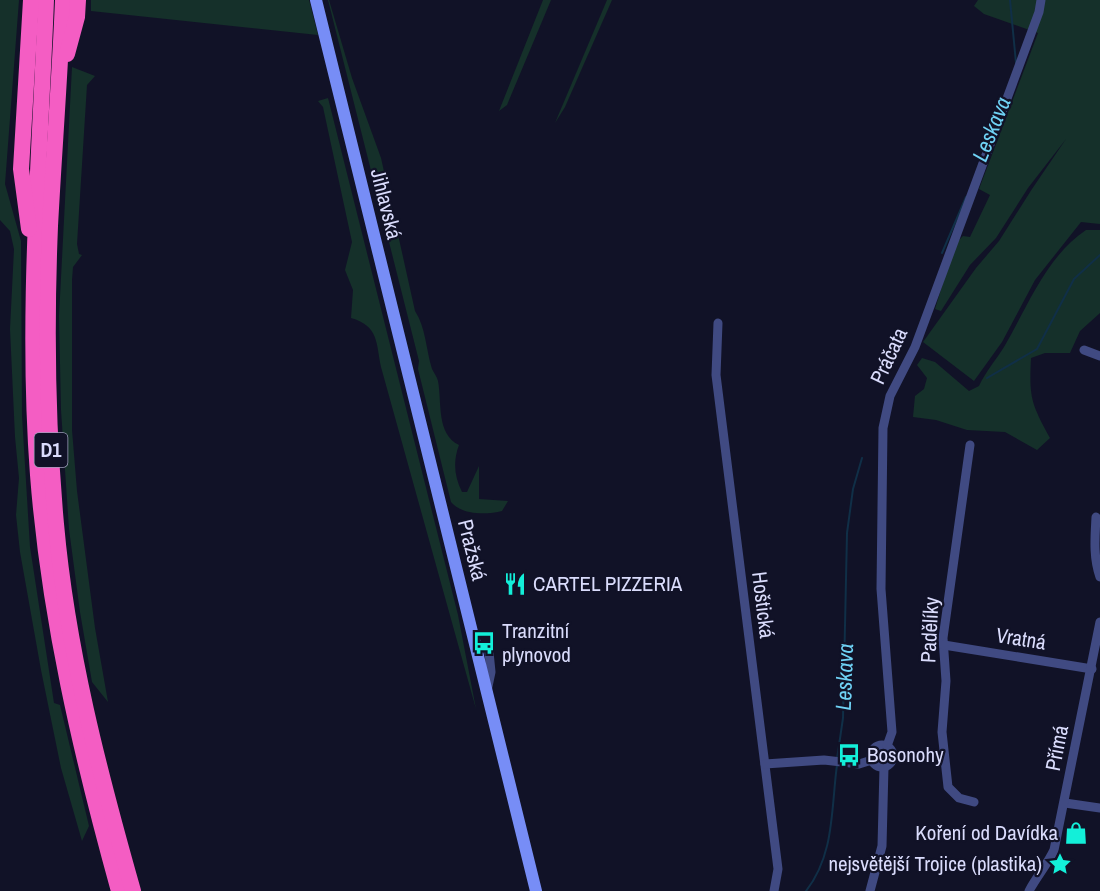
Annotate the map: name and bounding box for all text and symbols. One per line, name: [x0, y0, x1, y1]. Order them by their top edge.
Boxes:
water label: Leskava: [965, 92, 1017, 166]
street label: Jihlavská: [364, 166, 409, 243]
street label: Práčata: [863, 322, 914, 389]
road number: D1: [34, 433, 68, 467]
street label: Pražská: [451, 516, 494, 584]
place label: CARTEL PIZZERIA: [533, 569, 683, 598]
street label: Hoštická: [745, 570, 782, 640]
restaurant icon: CARTEL PIZZERIA: [502, 571, 528, 597]
street label: Padělíky: [913, 596, 946, 664]
place label: Tranzitní plynovod: [502, 616, 571, 669]
street label: Vratná: [994, 620, 1049, 657]
bus stop icon: Tranzitní plynovod: [471, 630, 497, 656]
water label: Leskava: [828, 643, 860, 711]
street label: Přímá: [1038, 722, 1075, 773]
place label: Bosonohy: [867, 740, 944, 769]
bus stop icon: Bosonohy: [836, 742, 862, 768]
place label: Koření od Davídka: [915, 818, 1058, 847]
shop icon: Koření od Davídka: [1063, 820, 1089, 846]
place label: nejsvětější Trojice (plastika): [829, 849, 1042, 878]
place icon: nejsvětější Trojice (plastika): [1047, 851, 1073, 877]

